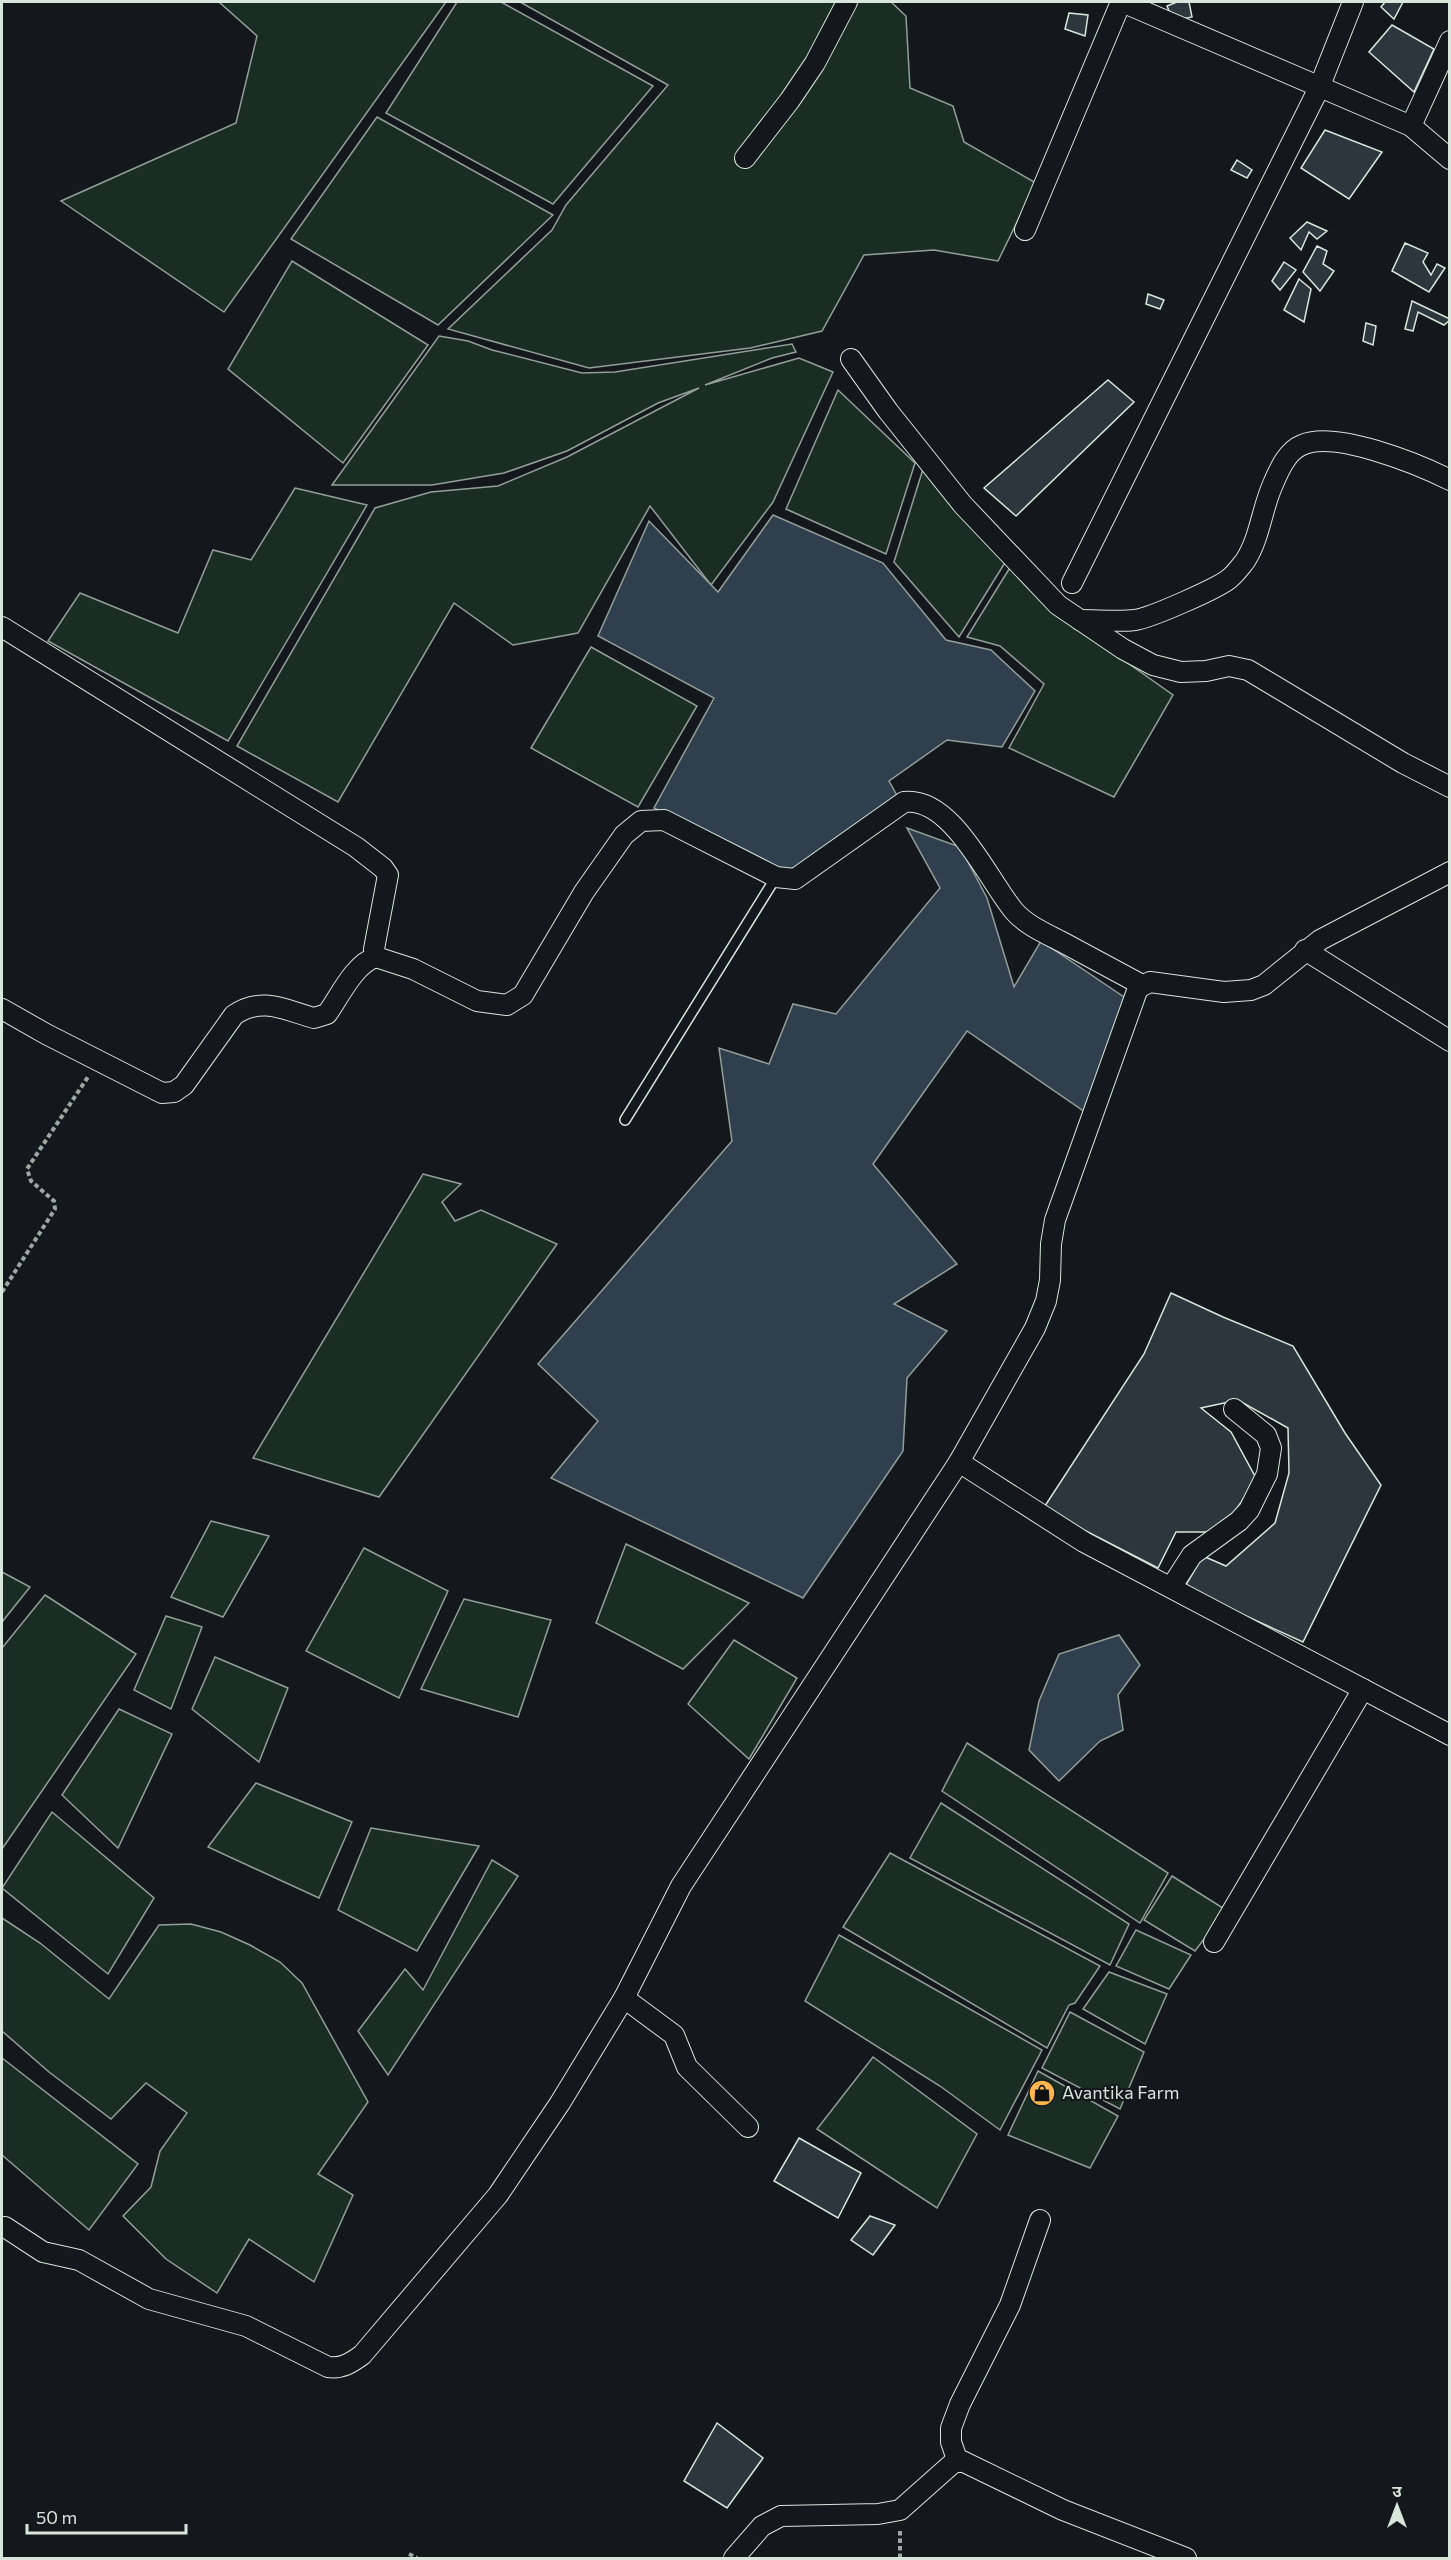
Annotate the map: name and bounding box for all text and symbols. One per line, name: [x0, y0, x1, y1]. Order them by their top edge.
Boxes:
shop icon: Avantika Farm: [1027, 2078, 1057, 2108]
place label: Avantika Farm: [1062, 2081, 1179, 2103]
north arrow: [1367, 2476, 1427, 2536]
text: उ: [1392, 2481, 1402, 2500]
scale bar: [27, 2497, 186, 2535]
text: 50 m: [36, 2506, 77, 2528]

